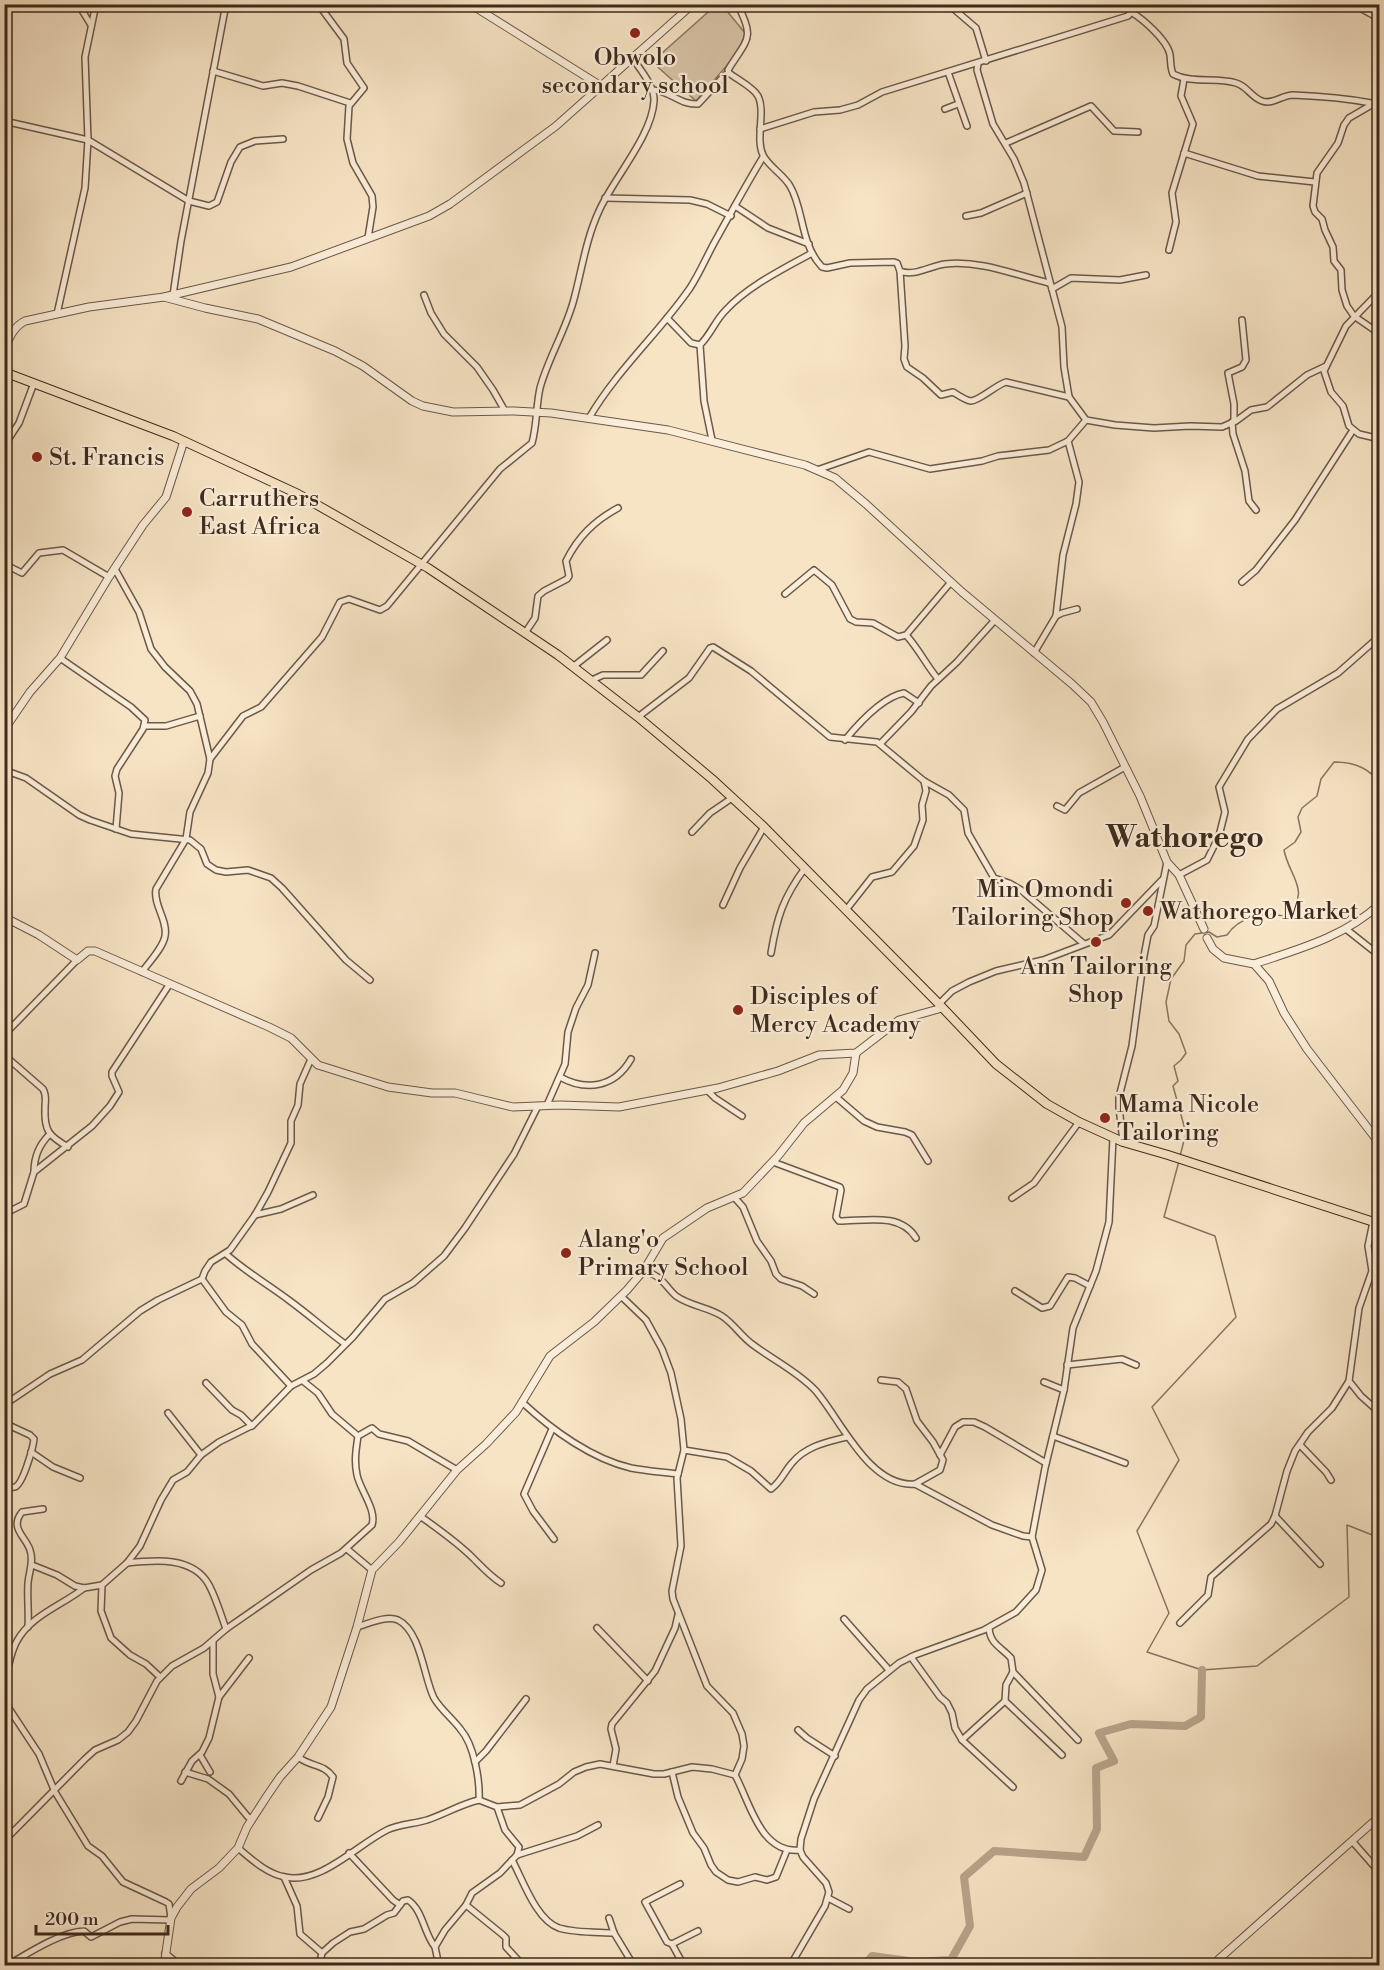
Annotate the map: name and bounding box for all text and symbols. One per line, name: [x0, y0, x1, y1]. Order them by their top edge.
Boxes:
marker: Obwolo secondary school: [628, 26, 642, 40]
place label: Obwolo secondary school: [542, 43, 728, 101]
place label: St. Francis: [49, 443, 164, 473]
marker: St. Francis: [30, 450, 44, 464]
place label: Carruthers East Africa: [199, 484, 321, 542]
marker: Carruthers East Africa: [180, 505, 194, 519]
district label: Wathorego: [1105, 819, 1264, 857]
place label: Min Omondi Tailoring Shop: [952, 875, 1114, 933]
marker: Min Omondi Tailoring Shop: [1119, 896, 1133, 910]
place label: Wathorego Market: [1159, 897, 1359, 927]
marker: Wathorego Market: [1141, 904, 1155, 918]
marker: Ann Tailoring Shop: [1089, 935, 1103, 949]
place label: Ann Tailoring Shop: [1019, 952, 1172, 1010]
place label: Disciples of Mercy Academy: [750, 982, 921, 1040]
marker: Disciples of Mercy Academy: [731, 1003, 745, 1017]
place label: Mama Nicole Tailoring: [1117, 1090, 1259, 1148]
marker: Mama Nicole Tailoring: [1098, 1111, 1112, 1125]
place label: Alang'o Primary School: [577, 1225, 748, 1283]
marker: Alang'o Primary School: [559, 1246, 573, 1260]
scale bar: [36, 1898, 168, 1936]
text: 200 m: [45, 1908, 99, 1931]

